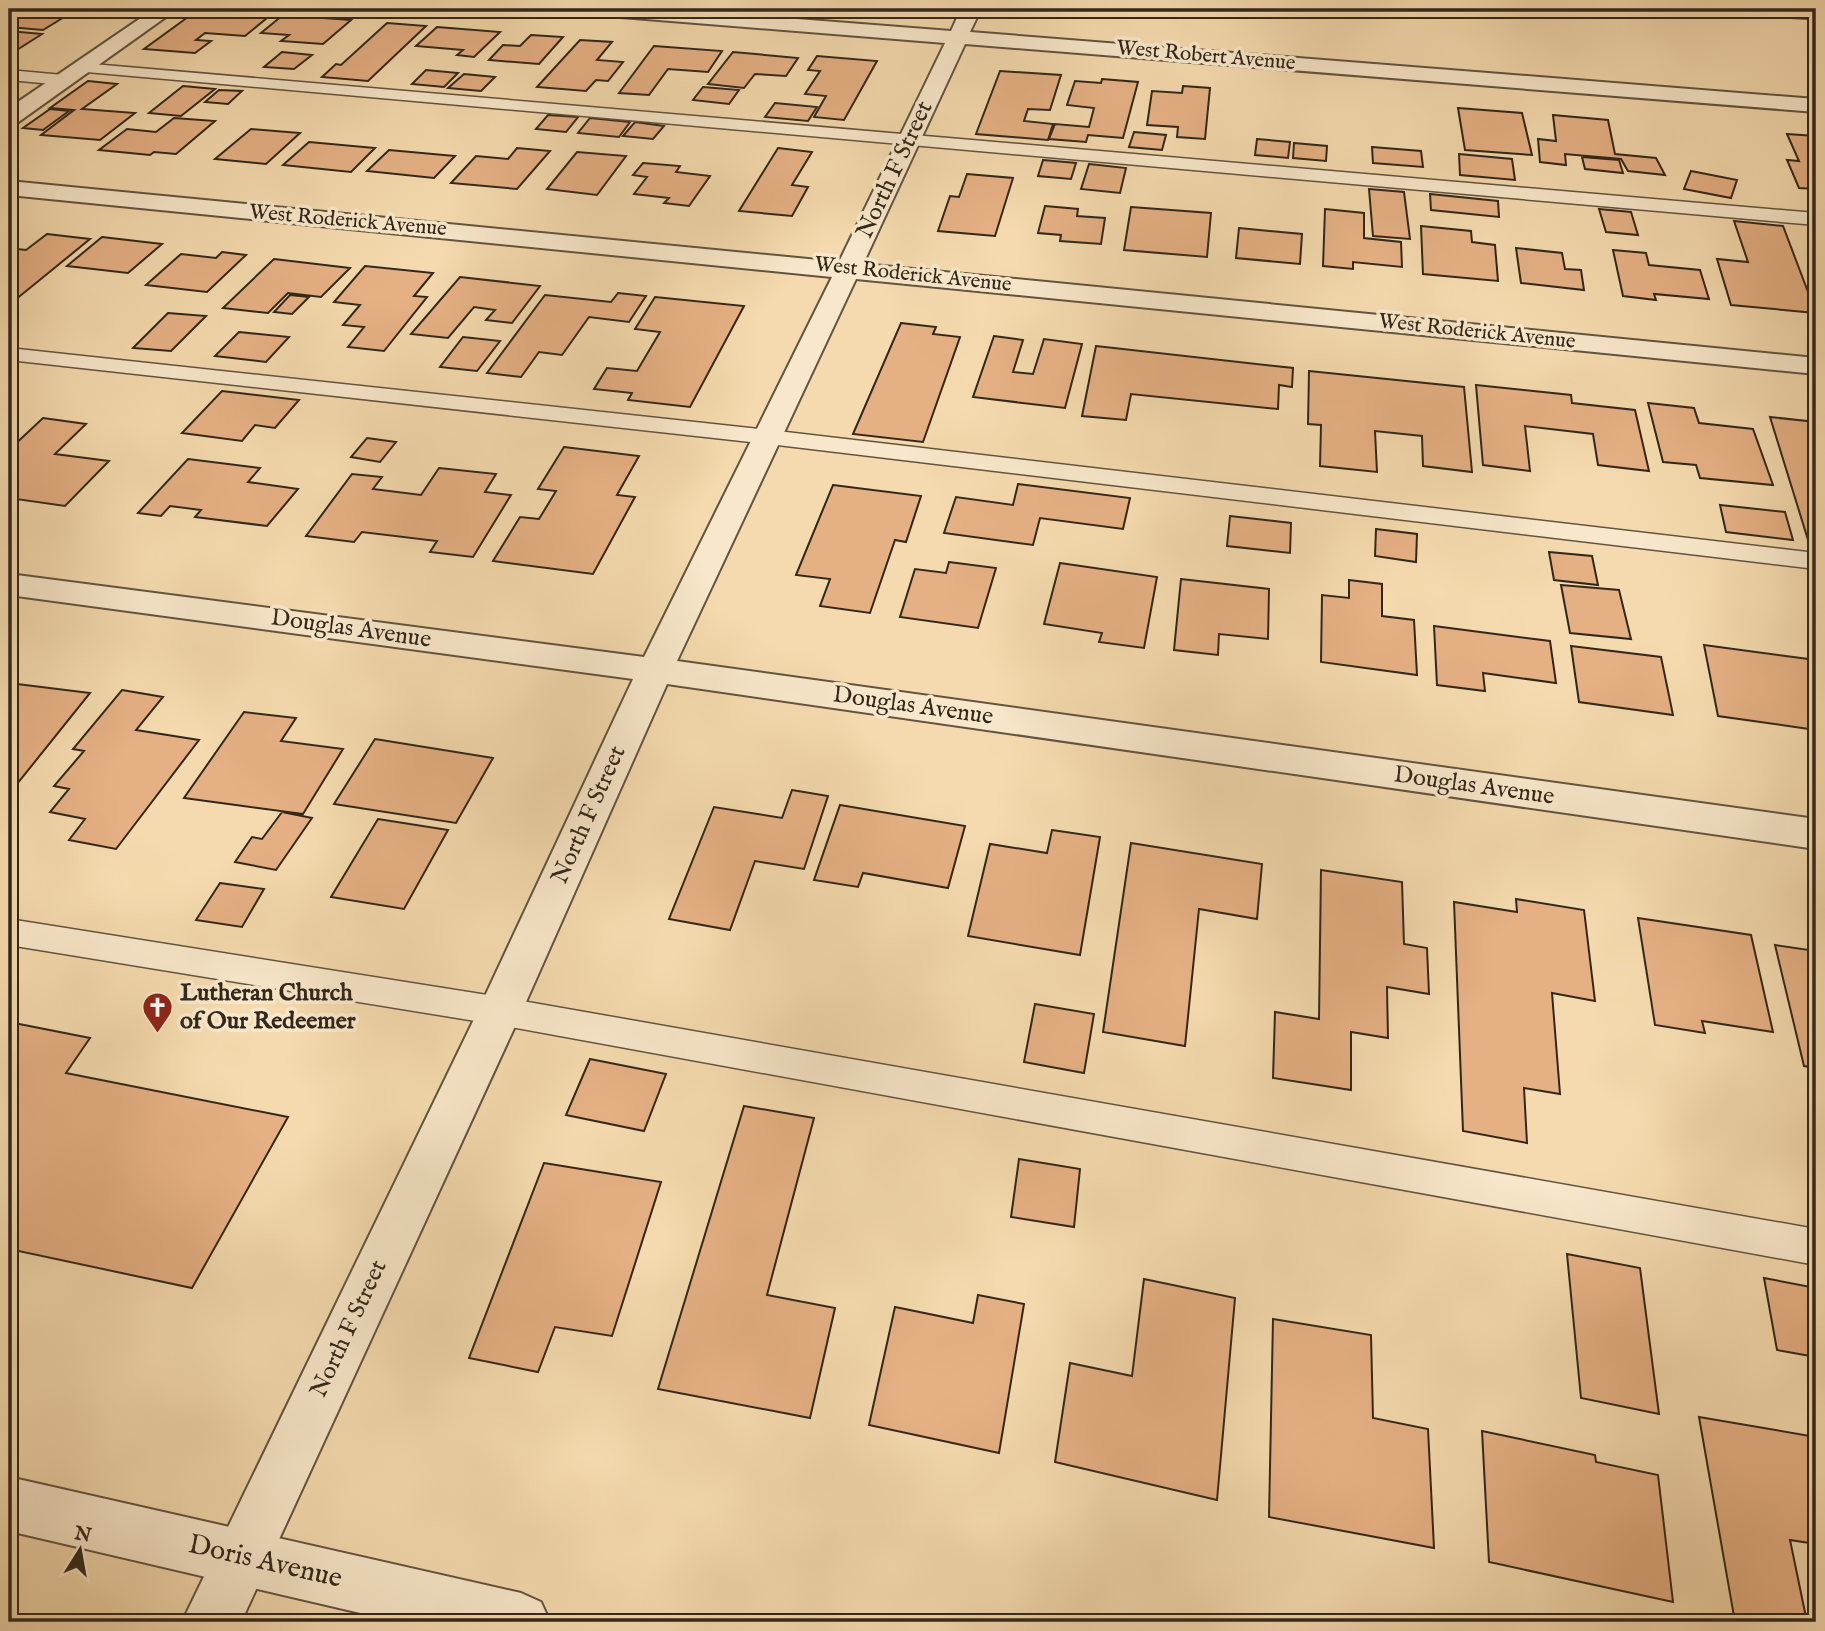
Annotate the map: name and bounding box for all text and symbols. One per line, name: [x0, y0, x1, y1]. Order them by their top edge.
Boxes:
street label: West Robert Avenue: [1115, 35, 1297, 77]
street label: North F Street: [850, 96, 940, 244]
street label: West Roderick Avenue: [248, 199, 448, 243]
street label: West Roderick Avenue: [813, 251, 1013, 299]
street label: West Roderick Avenue: [1377, 308, 1577, 356]
street label: Douglas Avenue: [269, 602, 433, 656]
street label: Douglas Avenue: [831, 679, 995, 733]
street label: North F Street: [545, 741, 633, 889]
street label: Douglas Avenue: [1392, 759, 1556, 813]
place label: Lutheran Church of Our Redeemer: [180, 978, 356, 1037]
church icon: Lutheran Church of Our Redeemer: [140, 990, 174, 1034]
street label: North F Street: [304, 1255, 394, 1403]
north arrow: [46, 1516, 116, 1586]
text: N: [72, 1522, 94, 1549]
street label: Doris Avenue: [185, 1527, 345, 1597]

